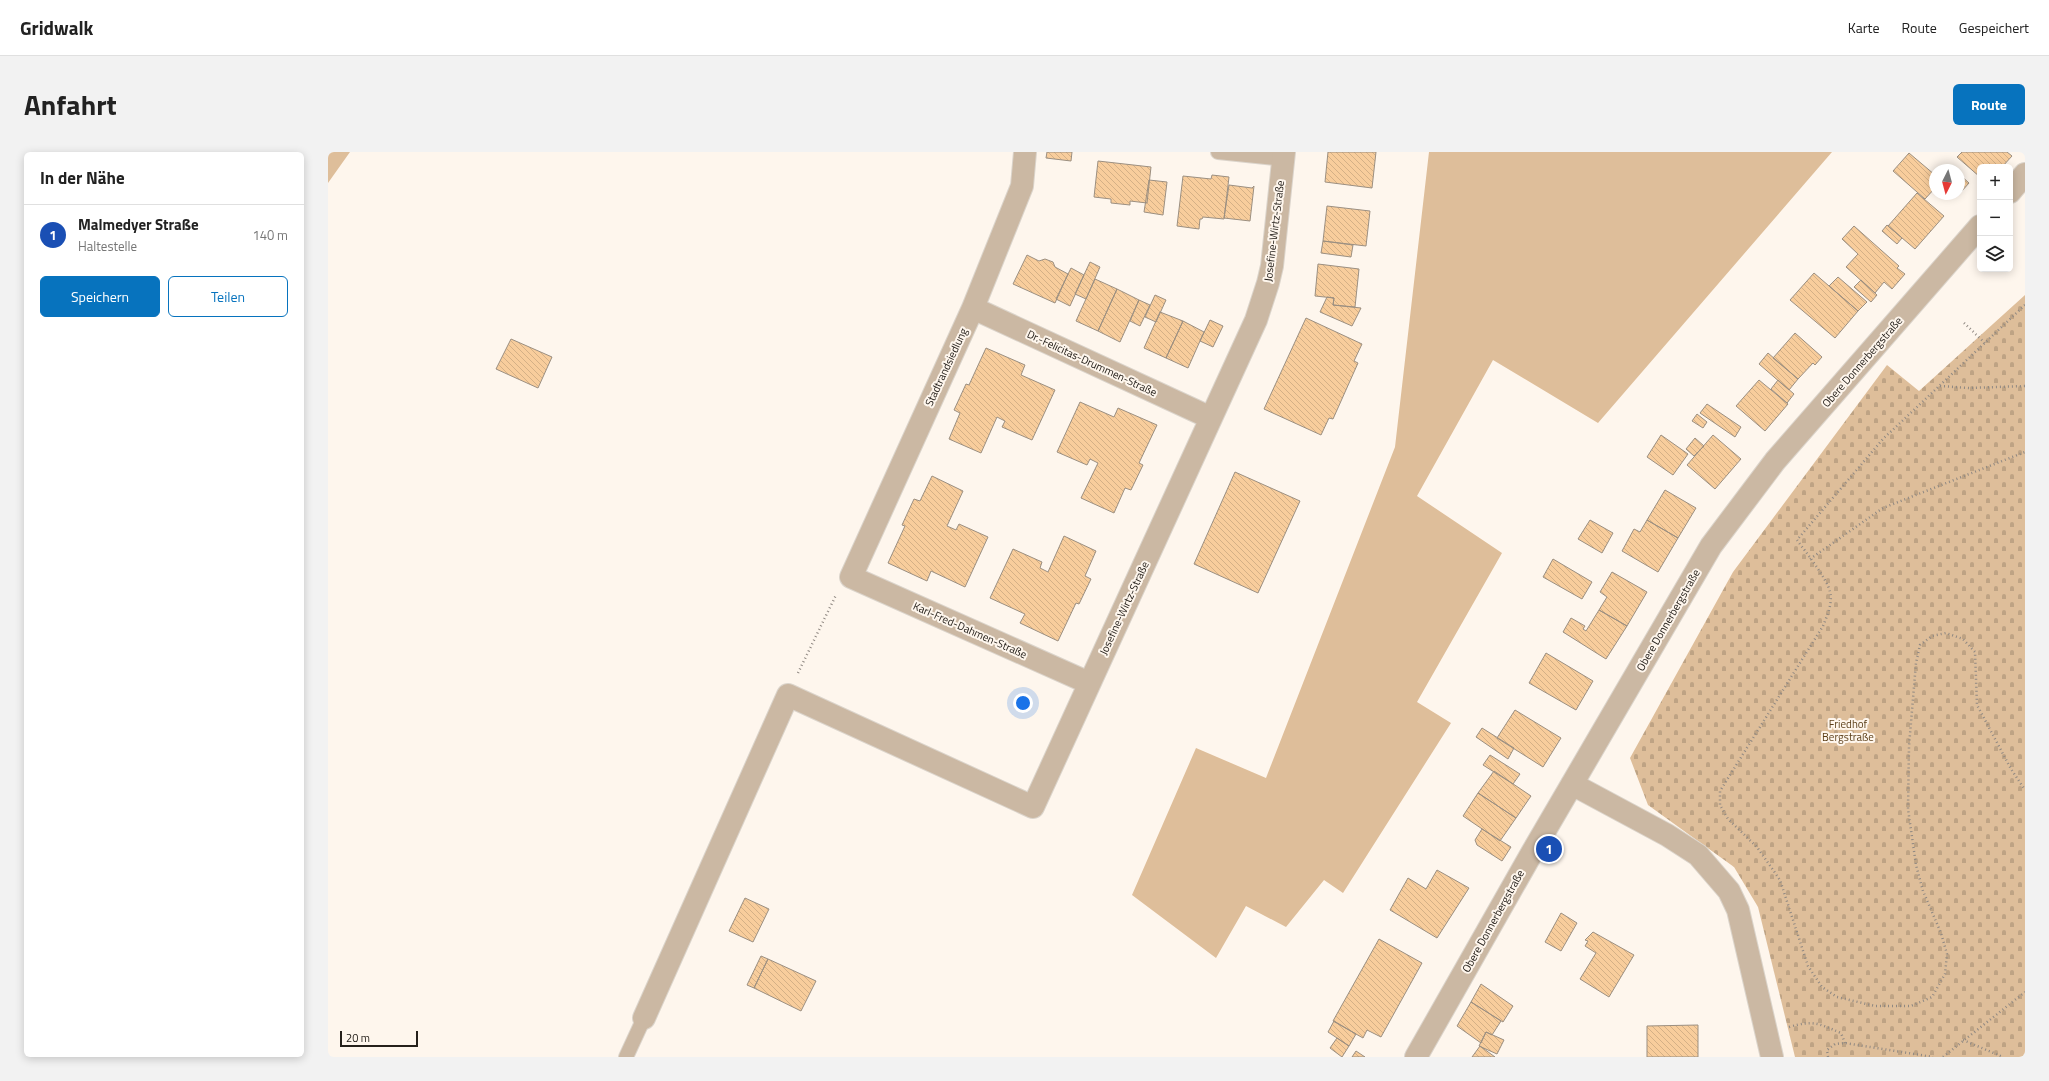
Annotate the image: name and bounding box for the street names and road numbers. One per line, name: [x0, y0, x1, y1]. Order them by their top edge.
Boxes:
street label: Josefine-Wirtz-Straße: [1260, 179, 1288, 282]
street label: Obere Donnerbergstraße: [1818, 313, 1906, 411]
street label: Stadtrandsiedlung: [921, 325, 971, 409]
street label: Dr.-Felicitas-Drummen-Straße: [1024, 326, 1160, 400]
street label: Josefine-Wirtz-Straße: [1095, 558, 1153, 657]
street label: Obere Donnerbergstraße: [1632, 566, 1704, 674]
street label: Karl-Fred-Dahmen-Straße: [911, 598, 1030, 662]
street label: Obere Donnerbergstraße: [1458, 866, 1528, 975]

